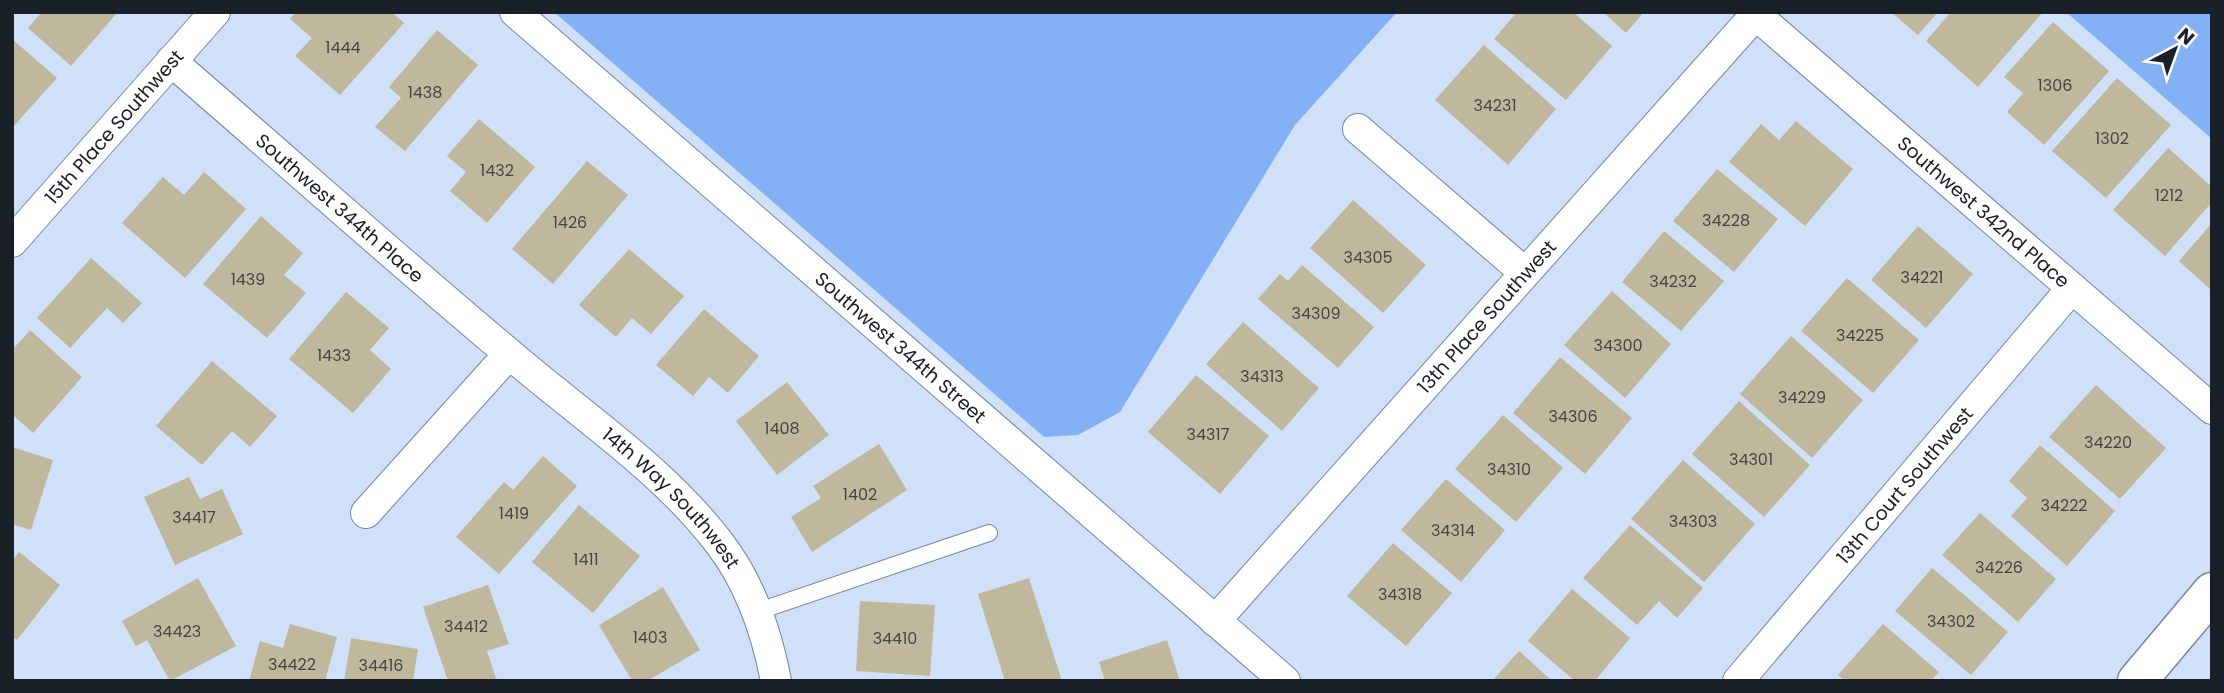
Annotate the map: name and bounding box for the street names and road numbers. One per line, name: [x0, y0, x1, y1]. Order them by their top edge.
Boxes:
street label: 15th Place Southwest: [38, 43, 190, 210]
street label: Southwest 344th Place: [250, 127, 430, 289]
street label: Southwest 342nd Place: [1892, 130, 2076, 294]
street label: 13th Place Southwest: [1411, 234, 1562, 399]
street label: Southwest 344th Street: [809, 265, 992, 429]
street label: 13th Court Southwest: [1830, 401, 1979, 569]
street label: 14th Way Southwest: [597, 421, 747, 574]

